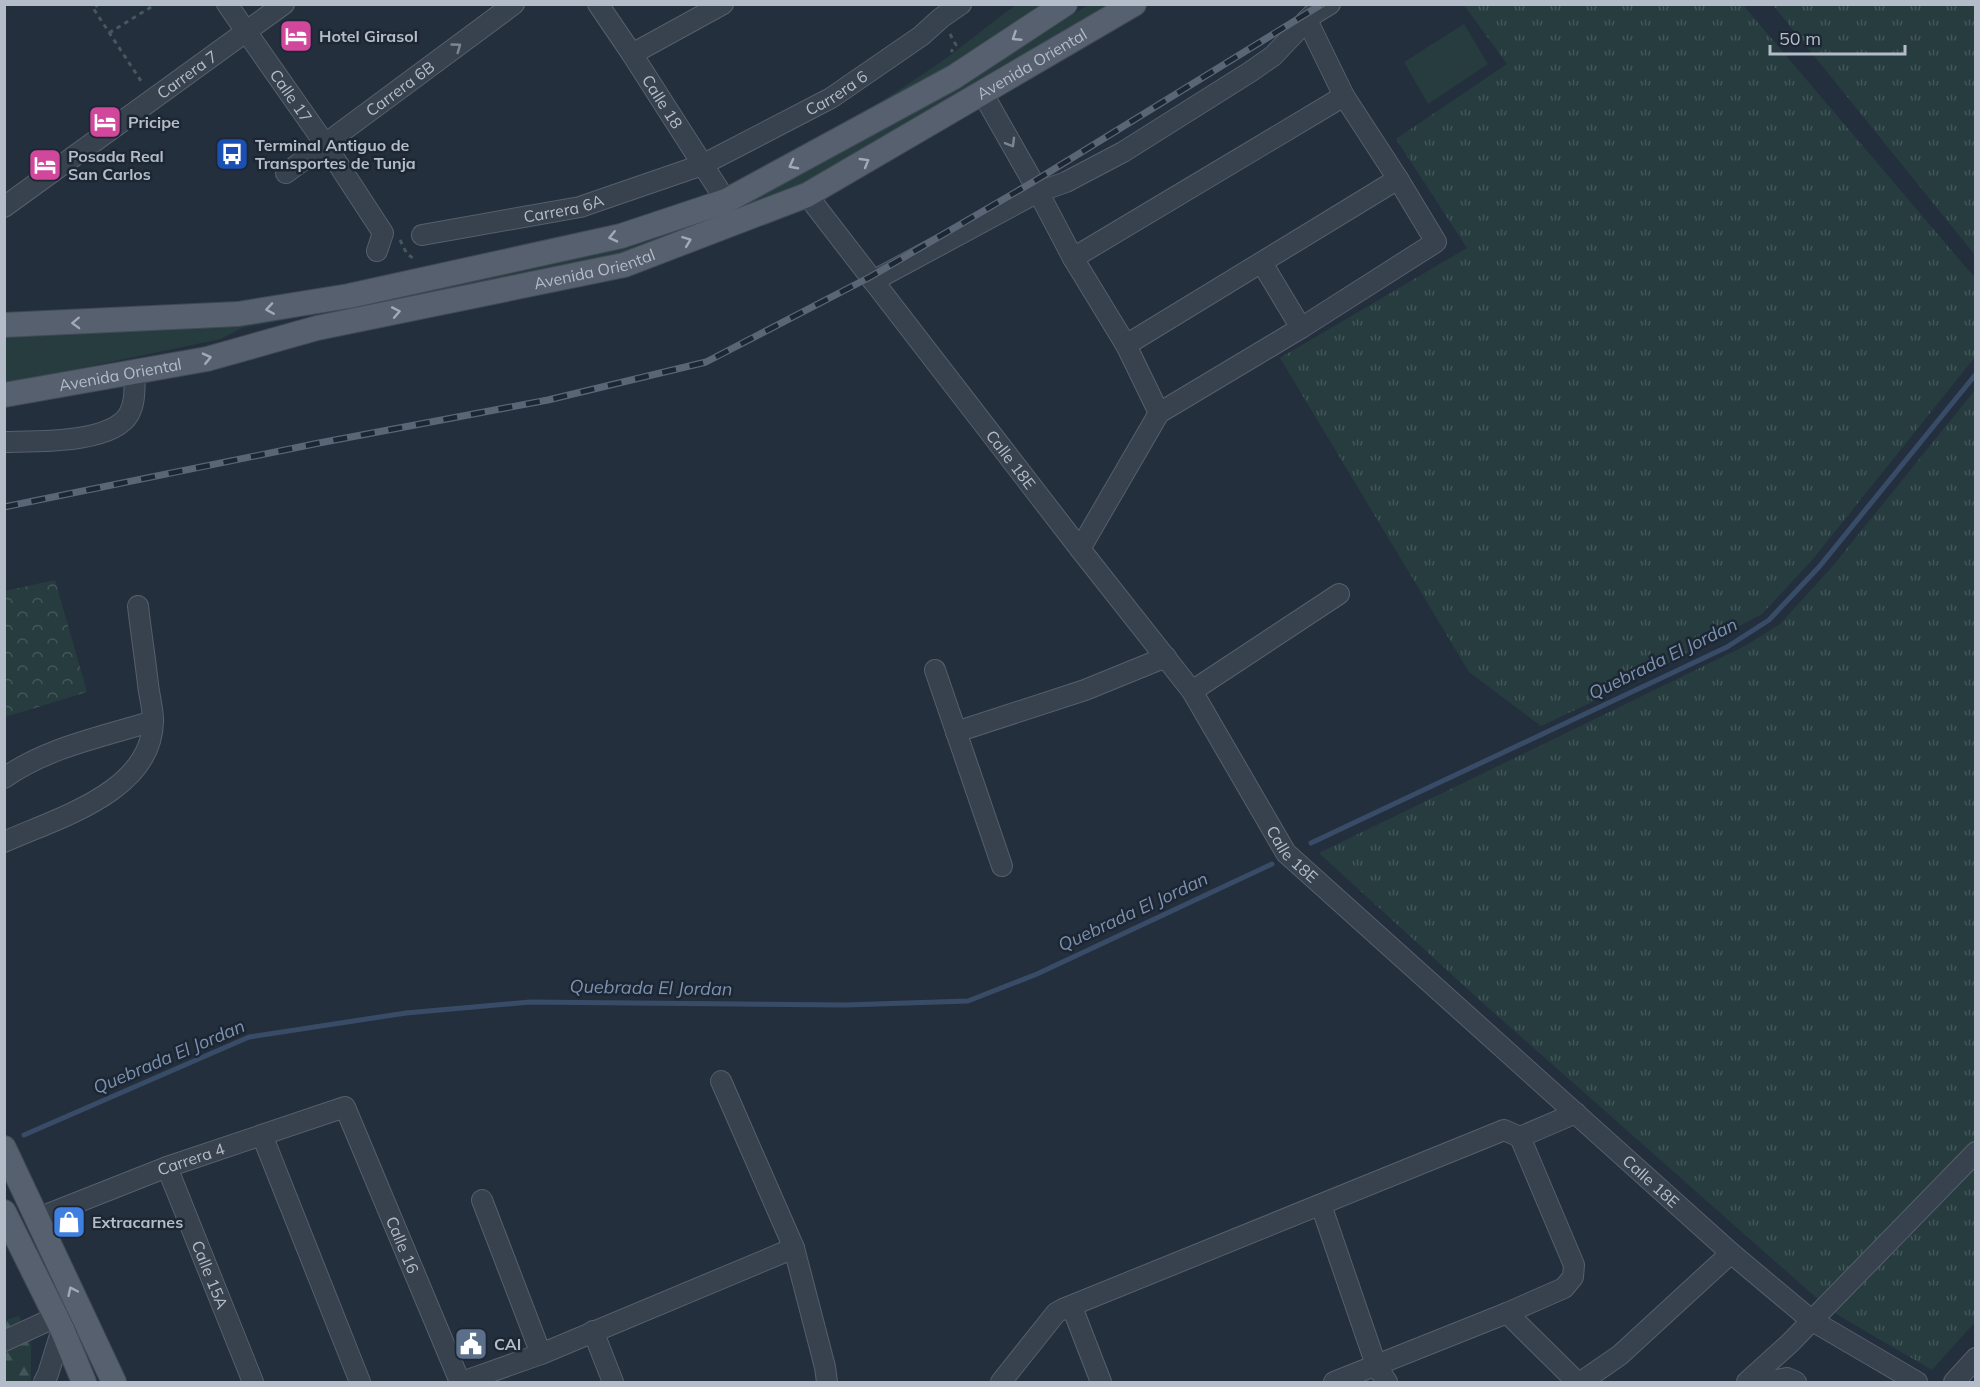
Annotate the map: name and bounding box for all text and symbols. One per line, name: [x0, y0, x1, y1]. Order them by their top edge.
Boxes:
hotel icon: Hotel Girasol: [278, 18, 314, 54]
scale bar: [1770, 18, 1905, 56]
street label: Avenida Oriental: [973, 24, 1090, 104]
place label: Hotel Girasol: [319, 26, 418, 46]
text: 50 m: [1779, 27, 1821, 50]
one-way arrow: [1012, 29, 1023, 40]
one-way arrow: [450, 43, 461, 54]
street label: Carrera 7: [153, 46, 221, 103]
street label: Carrera 6B: [362, 56, 438, 120]
street label: Calle 17: [266, 65, 317, 126]
street label: Carrera 6: [802, 66, 871, 120]
street label: Calle 18: [638, 71, 687, 132]
hotel icon: Pricipe: [87, 104, 123, 140]
place label: Pricipe: [128, 112, 180, 132]
place label: Terminal Antiguo de Transportes de Tunja: [255, 135, 416, 173]
bus stop icon: Terminal Antiguo de Transportes de Tunja: [214, 136, 250, 172]
one-way arrow: [1003, 137, 1015, 147]
place label: Posada Real San Carlos: [68, 146, 164, 184]
hotel icon: Posada Real San Carlos: [27, 147, 63, 183]
one-way arrow: [788, 158, 799, 169]
one-way arrow: [858, 158, 869, 170]
street label: Carrera 6A: [522, 190, 606, 227]
one-way arrow: [608, 230, 618, 243]
one-way arrow: [681, 236, 692, 248]
street label: Avenida Oriental: [532, 244, 658, 293]
one-way arrow: [265, 302, 275, 315]
one-way arrow: [391, 306, 401, 319]
one-way arrow: [71, 316, 80, 329]
one-way arrow: [202, 353, 212, 366]
street label: Avenida Oriental: [57, 354, 183, 395]
street label: Calle 18E: [982, 426, 1040, 493]
water label: Quebrada El Jordan: [1585, 613, 1741, 705]
street label: Calle 18E: [1262, 822, 1322, 887]
water label: Quebrada El Jordan: [1054, 867, 1211, 956]
water label: Quebrada El Jordan: [569, 975, 733, 1000]
water label: Quebrada El Jordan: [89, 1014, 248, 1099]
street label: Carrera 4: [154, 1138, 228, 1180]
street label: Calle 18E: [1619, 1150, 1684, 1212]
shop icon: Extracarnes: [51, 1204, 87, 1240]
place label: Extracarnes: [92, 1212, 183, 1232]
street label: Calle 16: [382, 1213, 423, 1276]
street label: Calle 15A: [187, 1238, 233, 1312]
one-way arrow: [67, 1287, 79, 1298]
public building icon: CAI: [453, 1326, 489, 1362]
place label: CAI: [494, 1334, 521, 1354]

